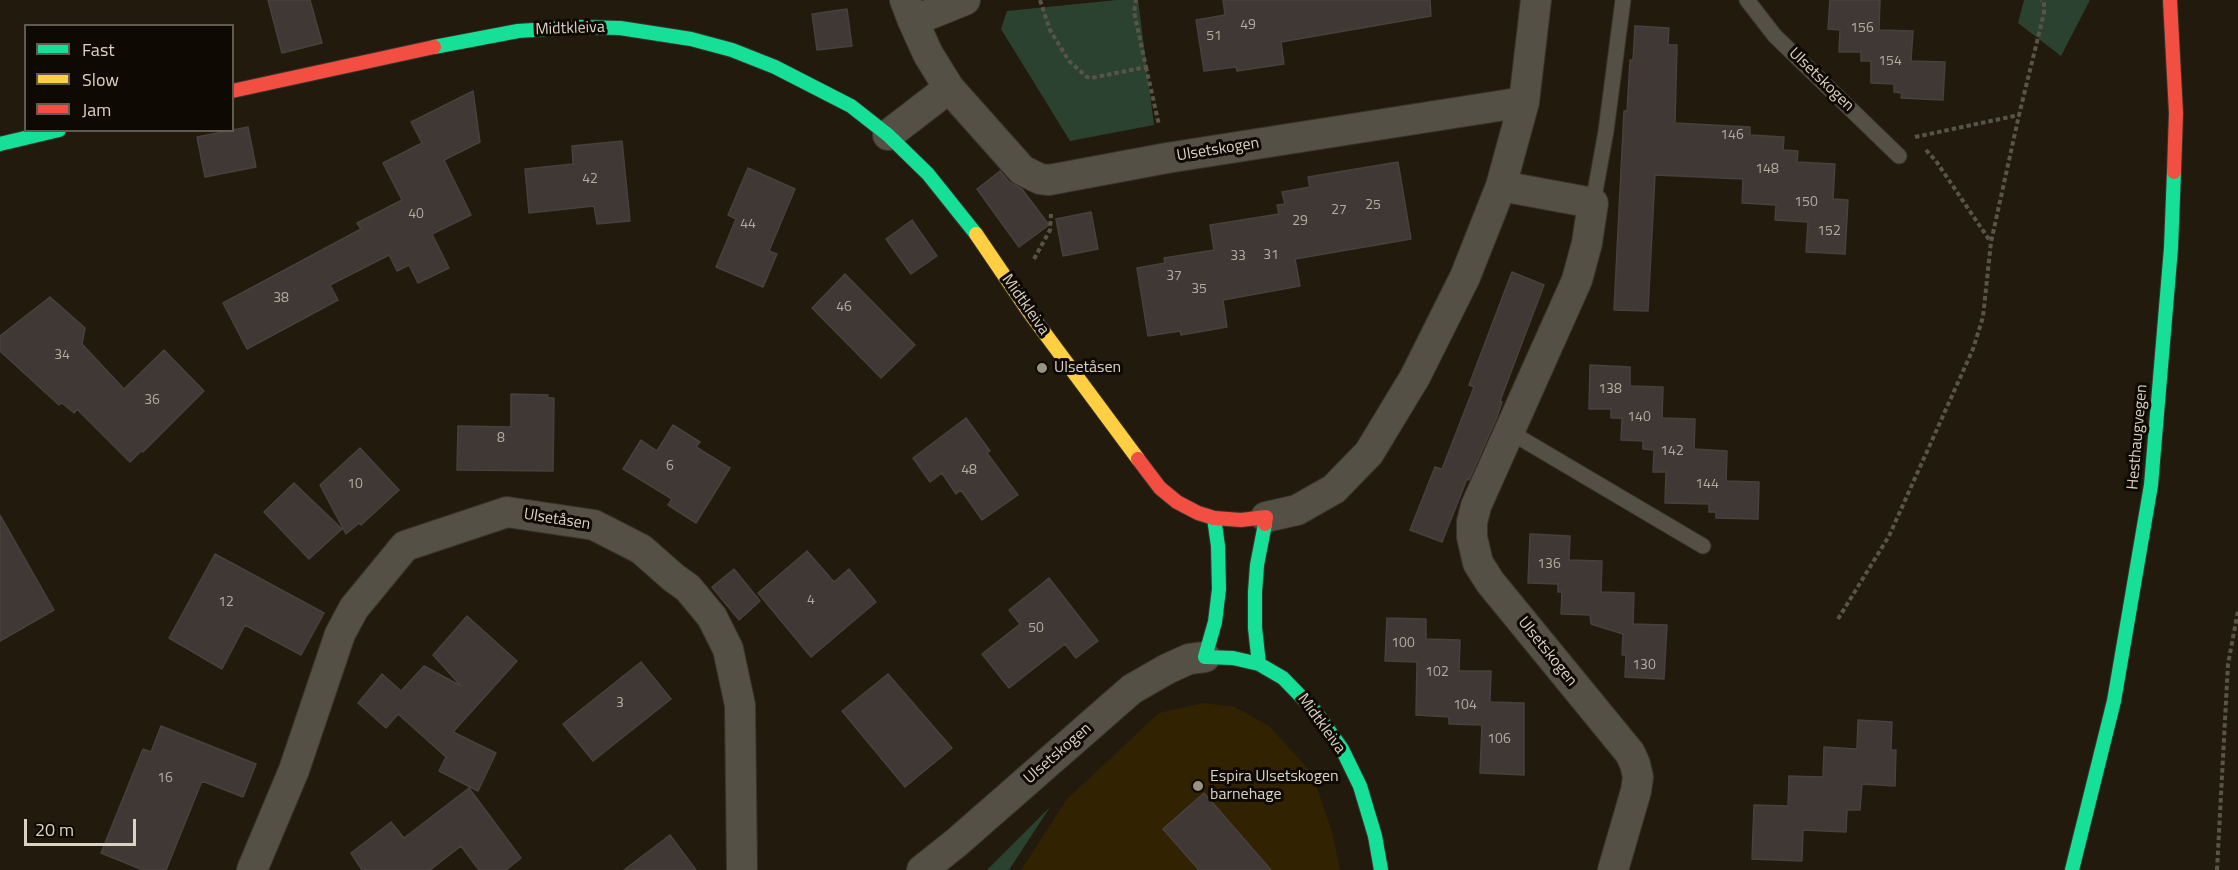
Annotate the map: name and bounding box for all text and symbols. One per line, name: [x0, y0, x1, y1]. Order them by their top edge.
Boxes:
street label: Midtkleiva: [535, 18, 605, 40]
house number: 49: [1240, 18, 1256, 34]
house number: 156: [1850, 21, 1874, 37]
legend: [24, 24, 234, 132]
house number: 51: [1206, 29, 1222, 45]
text: Fast: [82, 36, 115, 63]
street label: Ulsetskogen: [1784, 44, 1858, 116]
house number: 154: [1878, 54, 1902, 70]
text: Slow: [82, 66, 119, 93]
text: Jam: [82, 96, 111, 123]
house number: 146: [1720, 128, 1744, 144]
street label: Ulsetskogen: [1175, 134, 1261, 166]
house number: 148: [1755, 162, 1779, 178]
house number: 42: [582, 172, 598, 188]
house number: 150: [1794, 195, 1818, 211]
house number: 25: [1365, 198, 1381, 214]
house number: 27: [1331, 203, 1347, 219]
house number: 40: [408, 207, 424, 223]
house number: 29: [1292, 214, 1308, 230]
house number: 44: [740, 217, 756, 233]
house number: 152: [1817, 224, 1841, 240]
house number: 31: [1263, 248, 1279, 264]
house number: 33: [1230, 249, 1246, 265]
house number: 37: [1166, 269, 1182, 285]
street label: Midtkleiva: [997, 271, 1053, 339]
house number: 35: [1191, 282, 1207, 298]
house number: 38: [273, 291, 289, 307]
house number: 46: [836, 300, 852, 316]
house number: 34: [54, 348, 70, 364]
place label: Ulsetåsen: [1054, 358, 1121, 378]
marker: Ulsetåsen: [1035, 361, 1049, 375]
house number: 138: [1598, 382, 1622, 398]
street label: Hesthaugvegen: [2124, 384, 2152, 490]
house number: 36: [144, 393, 160, 409]
house number: 140: [1627, 410, 1651, 426]
house number: 8: [497, 431, 505, 447]
house number: 142: [1660, 444, 1684, 460]
house number: 6: [666, 459, 674, 475]
house number: 48: [961, 463, 977, 479]
house number: 10: [347, 477, 363, 493]
house number: 144: [1695, 477, 1719, 493]
street label: Ulsetåsen: [522, 505, 592, 535]
house number: 136: [1537, 557, 1561, 573]
house number: 4: [807, 593, 815, 609]
house number: 12: [218, 595, 234, 611]
street label: Ulsetskogen: [1513, 614, 1581, 690]
house number: 50: [1028, 621, 1044, 637]
house number: 100: [1391, 636, 1415, 652]
house number: 130: [1632, 658, 1656, 674]
house number: 102: [1425, 665, 1449, 681]
street label: Midtkleiva: [1293, 690, 1349, 758]
house number: 3: [616, 696, 624, 712]
house number: 104: [1453, 698, 1477, 714]
street label: Ulsetskogen: [1020, 719, 1096, 789]
house number: 106: [1487, 732, 1511, 748]
place label: Espira Ulsetskogen barnehage: [1210, 767, 1339, 805]
house number: 16: [157, 771, 173, 787]
marker: Espira Ulsetskogen barnehage: [1191, 779, 1205, 793]
scale bar: [27, 807, 140, 845]
text: 20 m: [35, 816, 74, 843]

